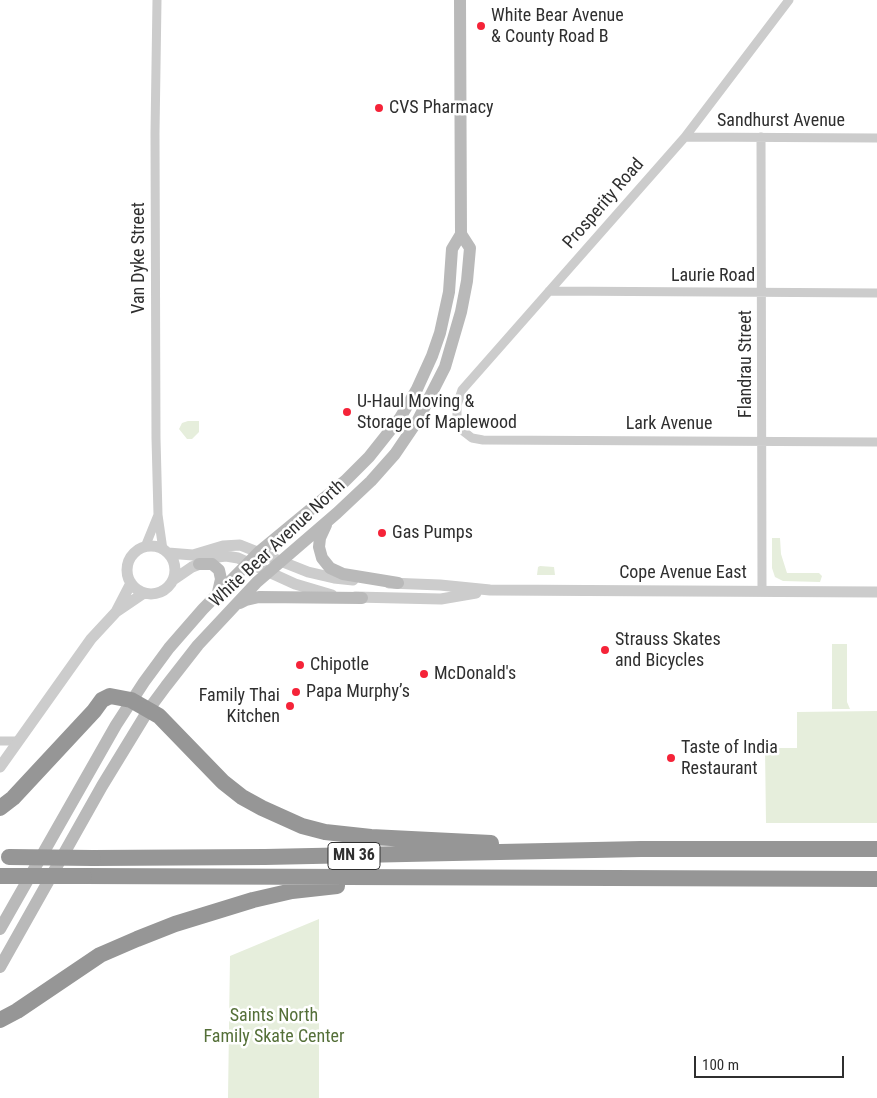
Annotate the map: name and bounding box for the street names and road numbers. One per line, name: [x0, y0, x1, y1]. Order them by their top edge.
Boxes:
street label: Sandhurst Avenue: [717, 110, 845, 132]
street label: Prosperity Road: [559, 154, 649, 254]
street label: Van Dyke Street: [128, 202, 150, 314]
street label: Laurie Road: [671, 265, 755, 287]
street label: Flandrau Street: [735, 310, 757, 418]
street label: Lark Avenue: [626, 413, 712, 435]
street label: White Bear Avenue North: [206, 476, 350, 612]
street label: Cope Avenue East: [619, 562, 747, 584]
road number: MN 36: [328, 842, 380, 869]

